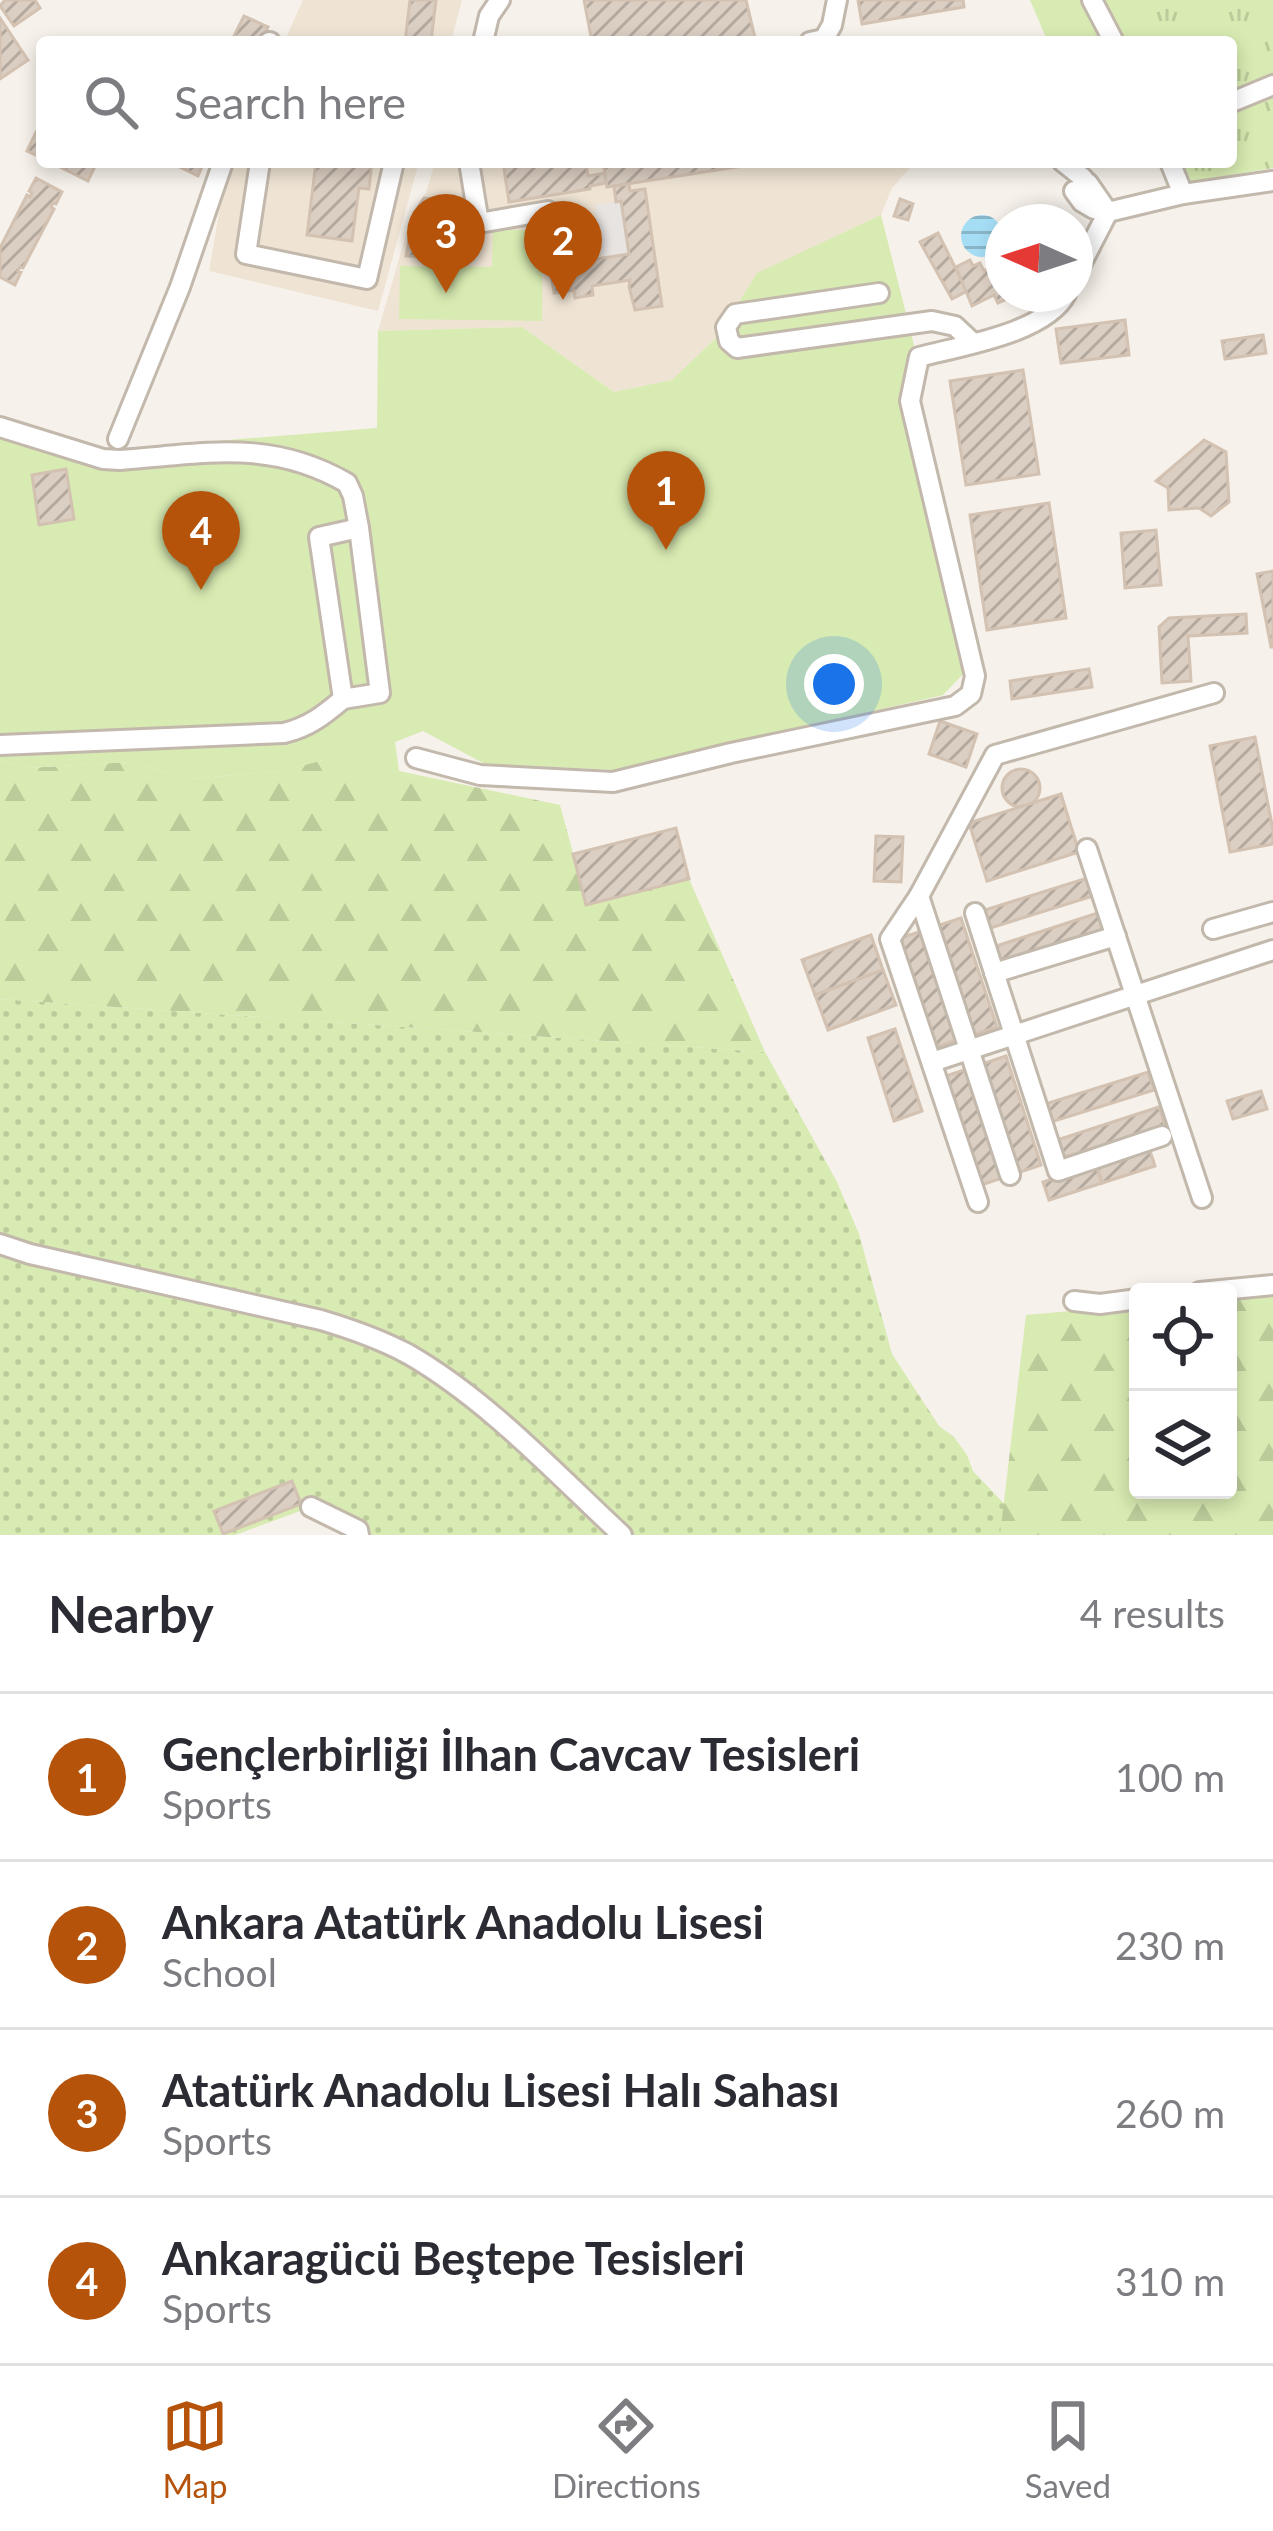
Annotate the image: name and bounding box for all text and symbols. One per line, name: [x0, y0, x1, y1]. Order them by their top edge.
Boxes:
search box: [36, 36, 1237, 168]
icon: search: [78, 69, 144, 135]
text: Search here: [174, 75, 406, 129]
pin: 3: [407, 194, 485, 293]
pin: 2: [524, 201, 602, 300]
north arrow: [985, 204, 1093, 312]
pin: 1: [627, 451, 705, 550]
pin: 4: [162, 491, 240, 590]
your location: [804, 654, 864, 714]
map controls: [1129, 1283, 1237, 1499]
button: locate: [1129, 1283, 1237, 1391]
button: layers: [1129, 1391, 1237, 1499]
text: Nearby: [48, 1583, 214, 1644]
text: 4 results: [1080, 1590, 1225, 1636]
text: Gençlerbirliği İlhan Cavcav Tesisleri: [162, 1727, 860, 1781]
text: 1: [76, 1754, 98, 1800]
text: 100 m: [1115, 1754, 1225, 1800]
text: Sports: [162, 1781, 272, 1827]
text: Ankara Atatürk Anadolu Lisesi: [162, 1895, 764, 1949]
text: 2: [76, 1922, 98, 1968]
text: 230 m: [1115, 1922, 1225, 1968]
text: School: [162, 1949, 277, 1995]
text: Atatürk Anadolu Lisesi Halı Sahası: [162, 2063, 840, 2117]
text: 3: [76, 2090, 98, 2136]
text: 260 m: [1115, 2090, 1225, 2136]
text: Sports: [162, 2117, 272, 2163]
text: Ankaragücü Beştepe Tesisleri: [162, 2231, 745, 2285]
text: 4: [76, 2258, 98, 2304]
text: 310 m: [1115, 2258, 1225, 2304]
text: Sports: [162, 2285, 272, 2331]
tab: Map: [162, 2393, 228, 2505]
tab: Directions: [552, 2393, 701, 2505]
tab: Saved: [1025, 2393, 1111, 2505]

